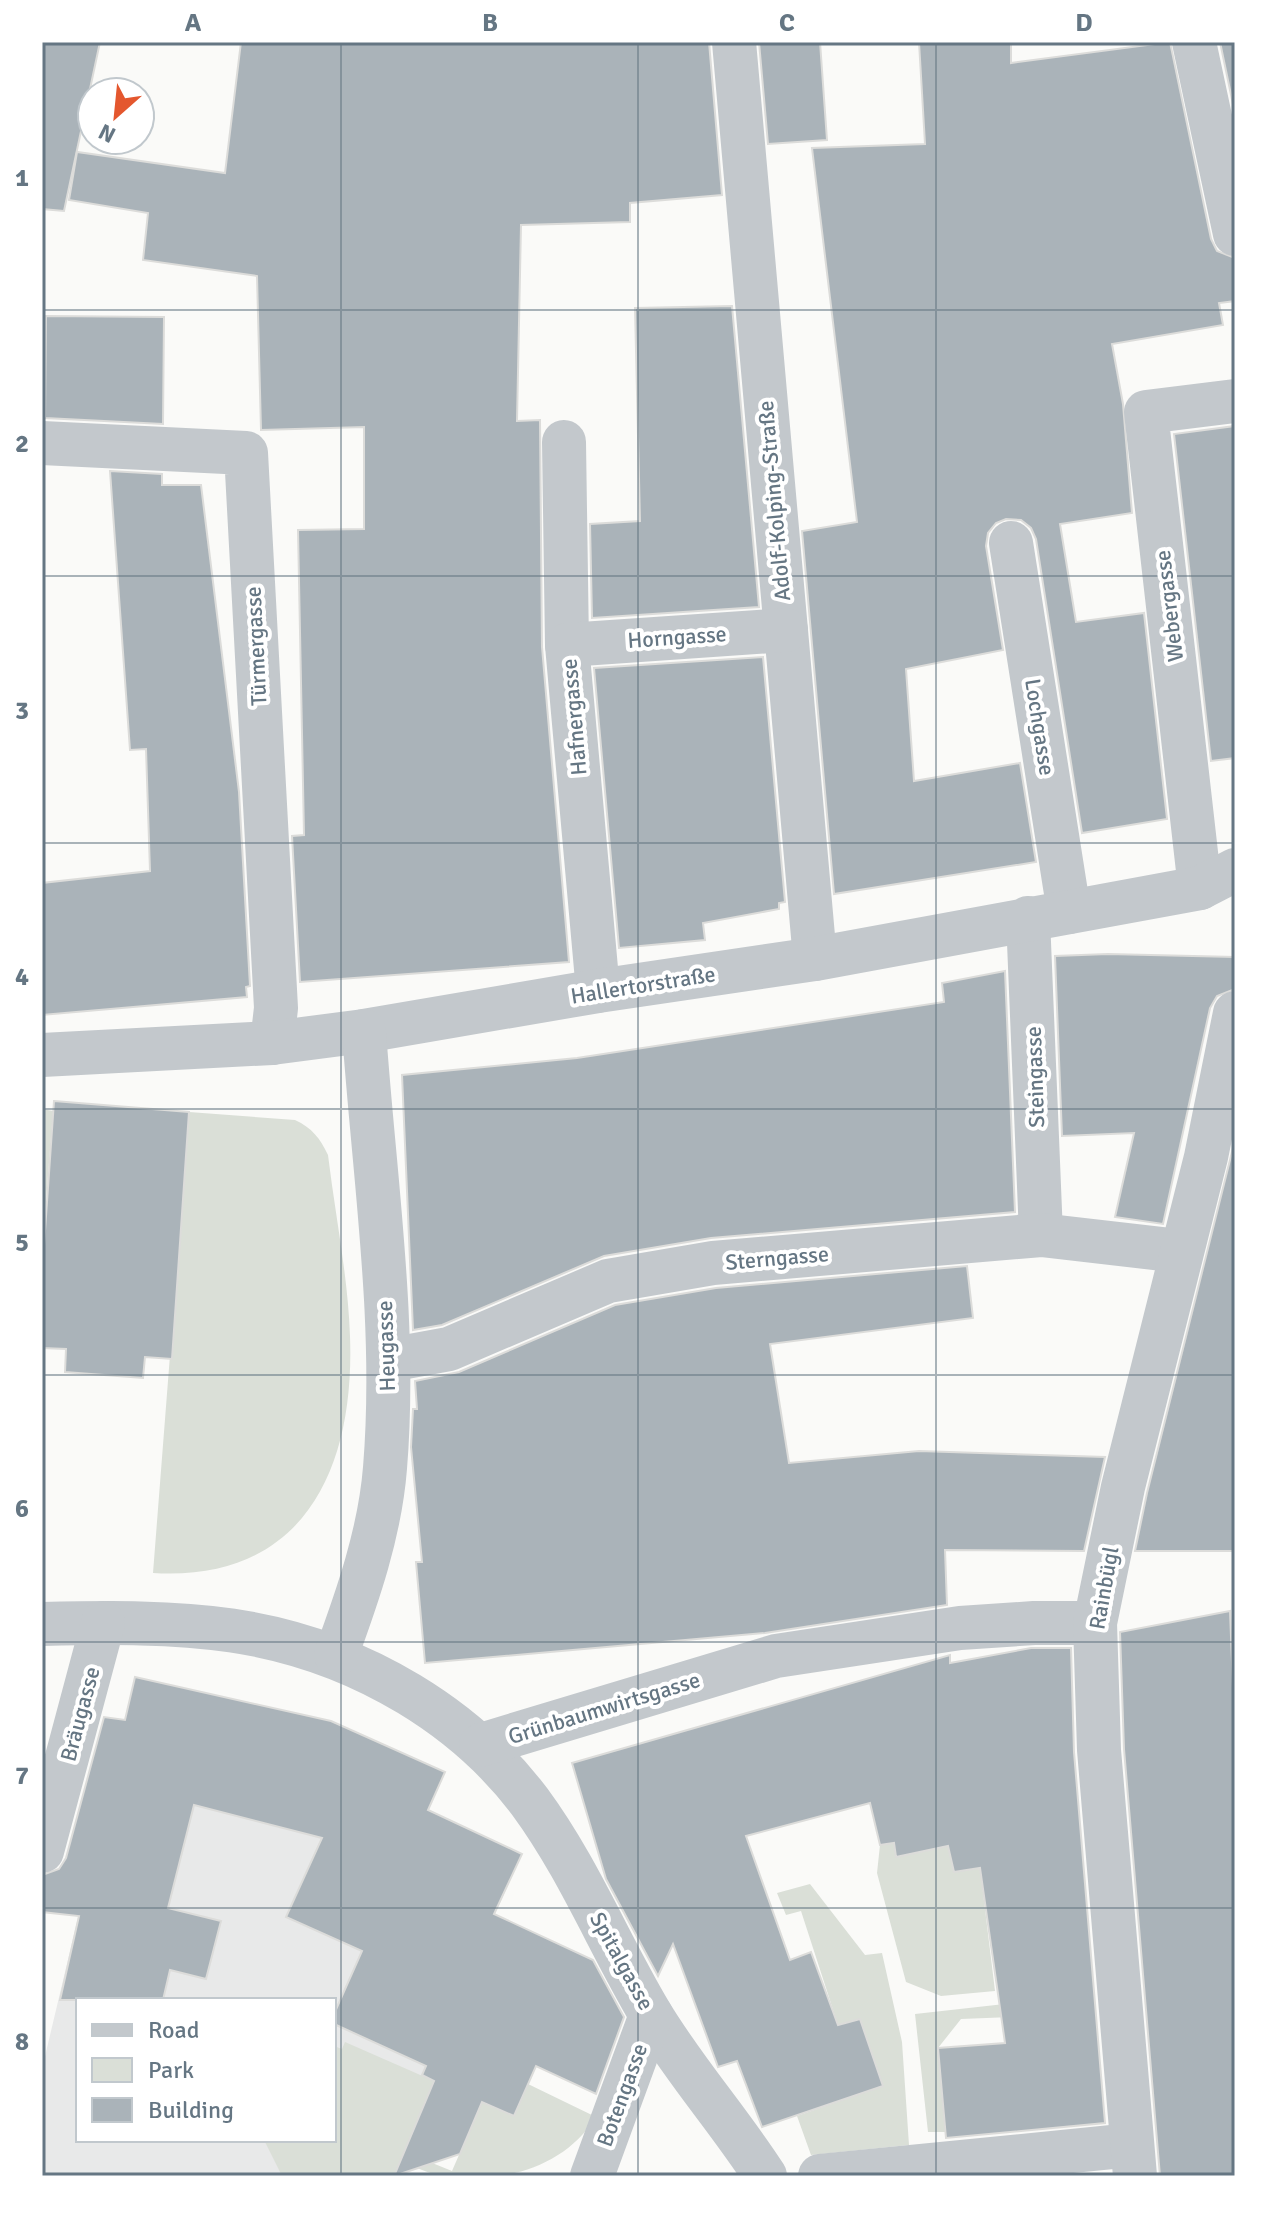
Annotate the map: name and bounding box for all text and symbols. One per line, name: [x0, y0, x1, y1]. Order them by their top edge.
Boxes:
text: A: [185, 7, 202, 39]
text: B: [482, 7, 498, 39]
text: C: [779, 7, 795, 39]
text: D: [1075, 7, 1093, 39]
north arrow: [76, 76, 156, 156]
text: N: [94, 118, 120, 149]
text: 1: [15, 162, 29, 194]
street label: Adolf-Kolping-Straße: [752, 400, 796, 602]
text: 2: [15, 428, 29, 460]
street label: Webergasse: [1149, 549, 1189, 663]
street label: Türmergasse: [239, 586, 273, 706]
street label: Horngasse: [626, 620, 728, 654]
street label: Hafnergasse: [555, 657, 593, 777]
street label: Lochgasse: [1019, 677, 1061, 777]
text: 3: [15, 695, 29, 727]
street label: Hallertorstraße: [569, 960, 717, 1010]
text: 4: [15, 961, 29, 993]
street label: Steingasse: [1020, 1026, 1050, 1128]
text: 5: [15, 1227, 29, 1259]
street label: Sterngasse: [724, 1240, 830, 1276]
street label: Heugasse: [371, 1300, 401, 1392]
text: 6: [15, 1493, 29, 1525]
street label: Rainbügl: [1083, 1544, 1125, 1632]
street label: Bräugasse: [54, 1664, 106, 1764]
street label: Grünbaumwirtsgasse: [505, 1666, 703, 1750]
text: 7: [15, 1760, 29, 1792]
street label: Spitalgasse: [584, 1907, 660, 2015]
legend: [76, 1998, 336, 2142]
text: Road: [148, 2015, 199, 2045]
text: 8: [15, 2026, 29, 2058]
street label: Botengasse: [591, 2040, 653, 2150]
text: Park: [148, 2055, 194, 2085]
text: Building: [148, 2095, 234, 2125]

